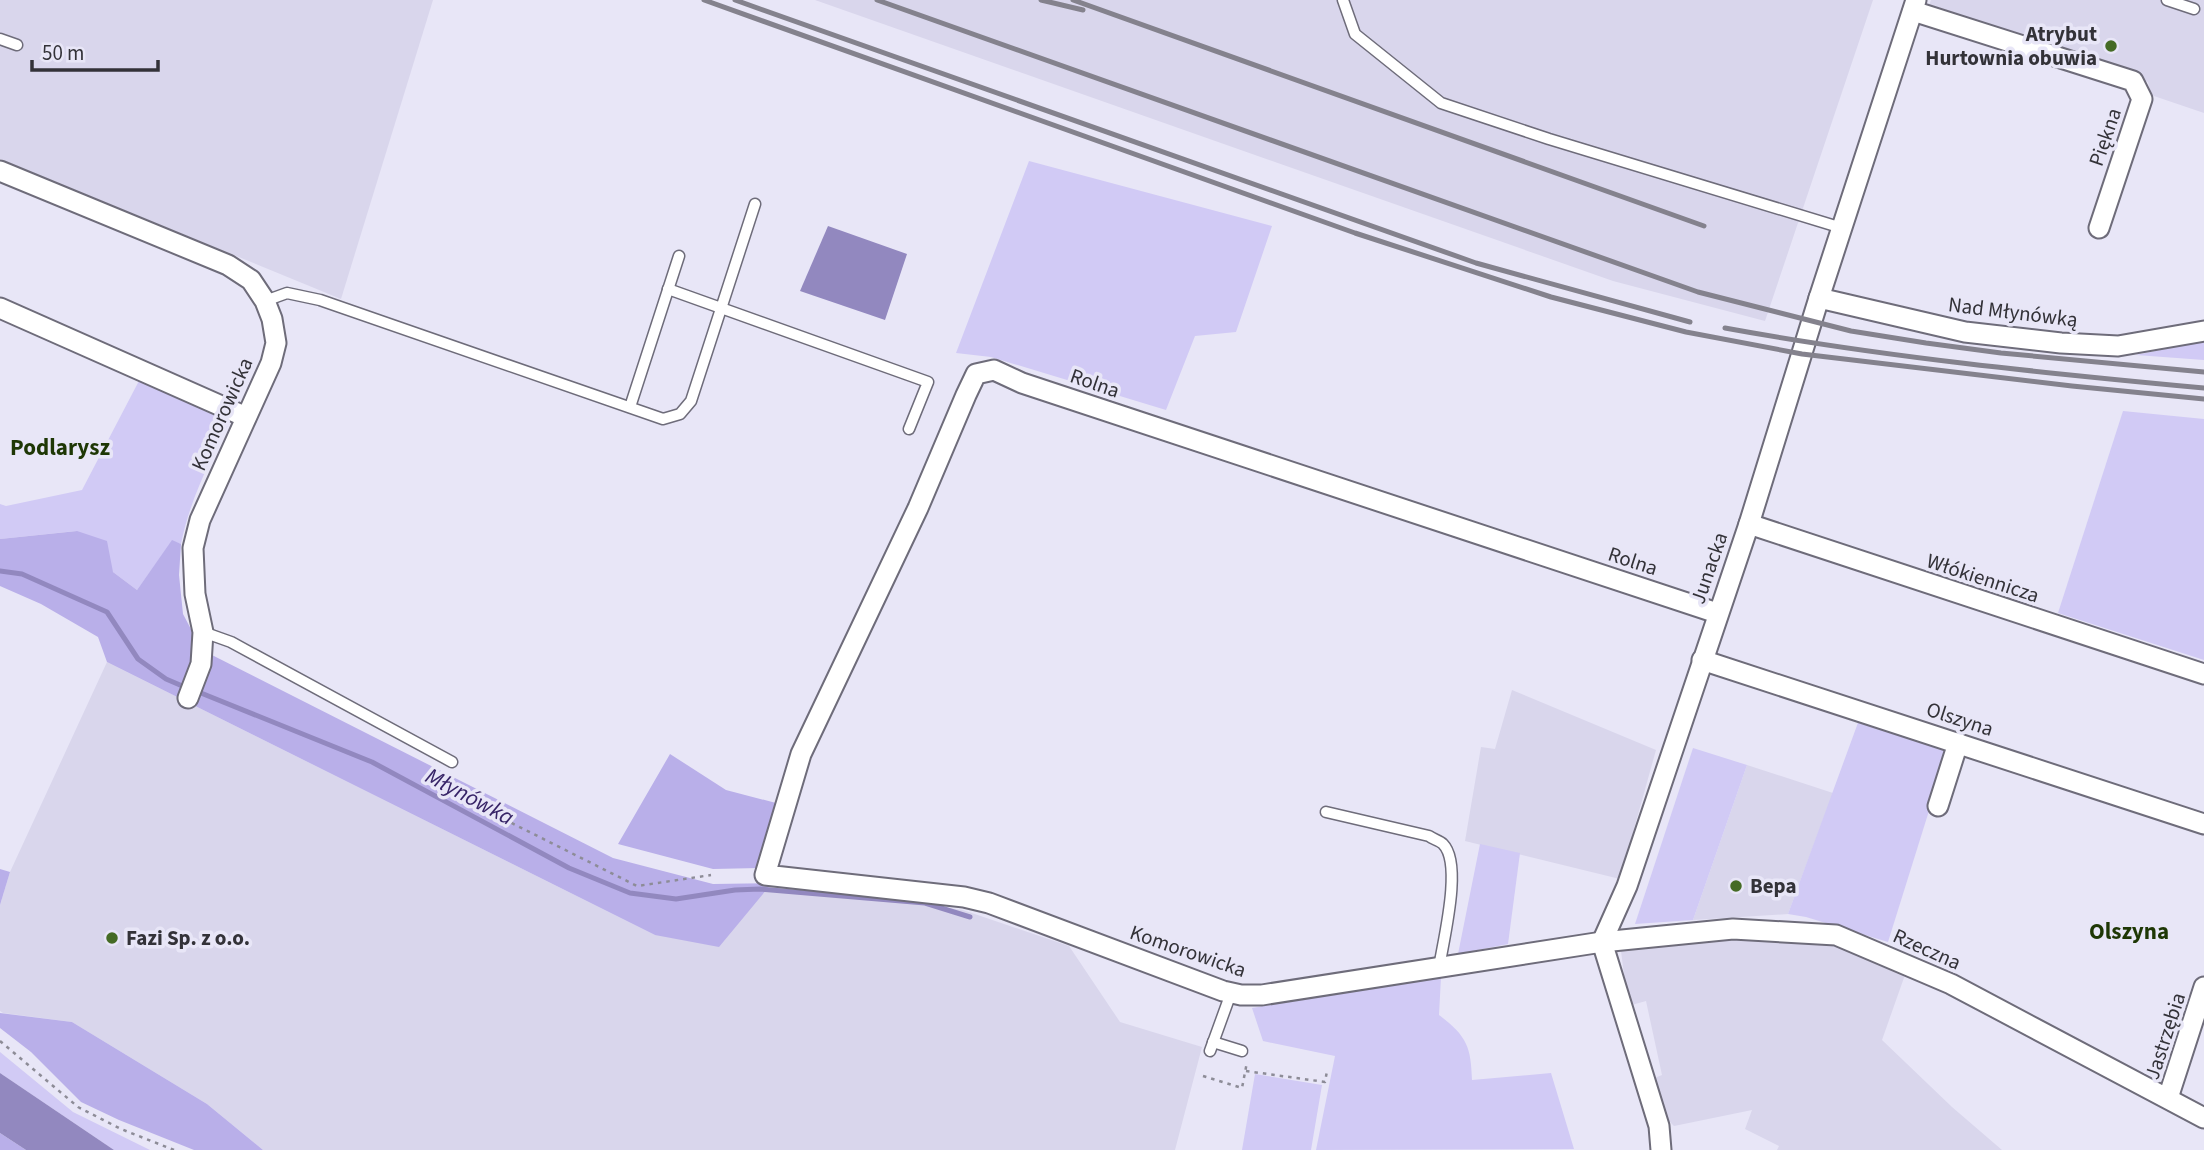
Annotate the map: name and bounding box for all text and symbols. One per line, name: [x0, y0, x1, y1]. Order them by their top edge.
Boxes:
place label: Atrybut Hurtownia obuwia: [1925, 19, 2097, 73]
scale bar: [32, 28, 158, 72]
text: 50 m: [42, 38, 84, 68]
marker: Atrybut Hurtownia obuwia: [2103, 38, 2119, 54]
street label: Piękna: [2081, 104, 2129, 170]
street label: Nad Młynówką: [1947, 289, 2079, 335]
street label: Komorowicka: [184, 353, 260, 475]
street label: Rolna: [1066, 361, 1124, 405]
district label: Podlarysz: [10, 431, 110, 464]
street label: Junacka: [1683, 528, 1735, 608]
street label: Rolna: [1604, 539, 1662, 583]
street label: Włókiennicza: [1923, 546, 2043, 610]
street label: Olszyna: [1923, 694, 1997, 744]
water label: Młynówka: [420, 759, 520, 834]
place label: Bepa: [1750, 871, 1796, 901]
marker: Bepa: [1728, 878, 1744, 894]
district label: Olszyna: [2089, 915, 2169, 948]
street label: Komorowicka: [1126, 917, 1250, 985]
street label: Rzeczna: [1888, 921, 1966, 977]
place label: Fazi Sp. z o.o.: [126, 923, 250, 953]
marker: Fazi Sp. z o.o.: [104, 930, 120, 946]
street label: Jastrzębia: [2137, 989, 2193, 1083]

